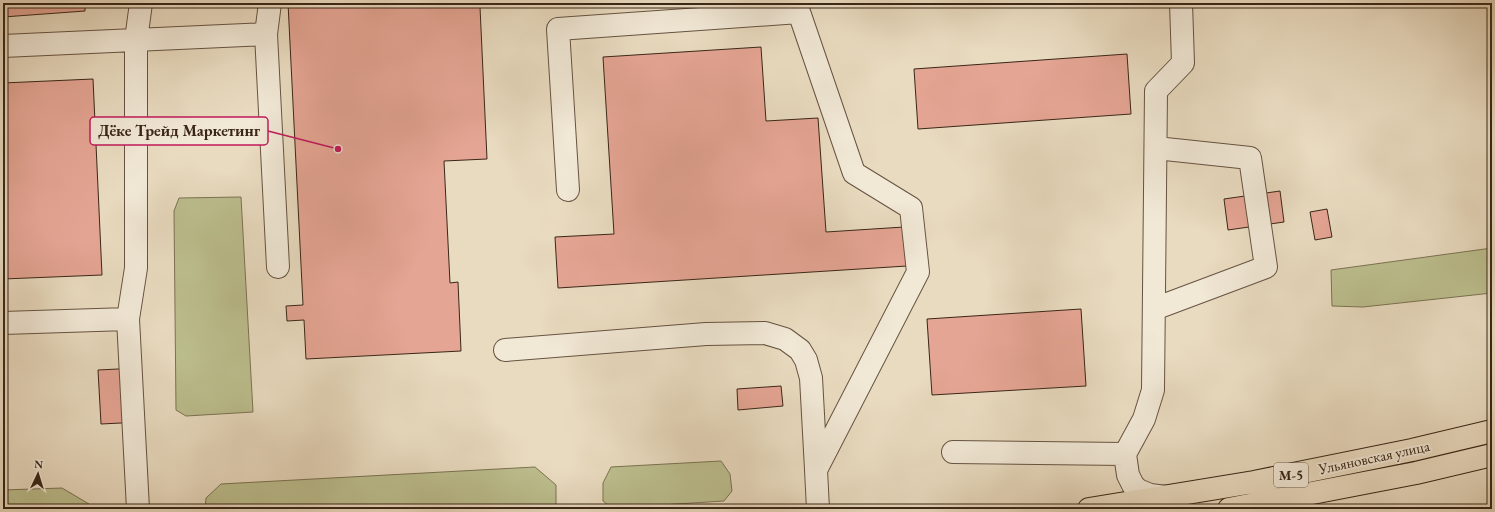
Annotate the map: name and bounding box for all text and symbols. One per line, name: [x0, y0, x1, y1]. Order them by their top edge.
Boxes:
callout: Дёке Трейд Маркетинг: [90, 117, 268, 145]
text: Дёке Трейд Маркетинг: [98, 120, 261, 141]
street label: Ульяновская улица: [1316, 436, 1431, 478]
north arrow: [18, 454, 58, 494]
text: N: [34, 457, 44, 471]
road number: М-5: [1274, 463, 1308, 487]

